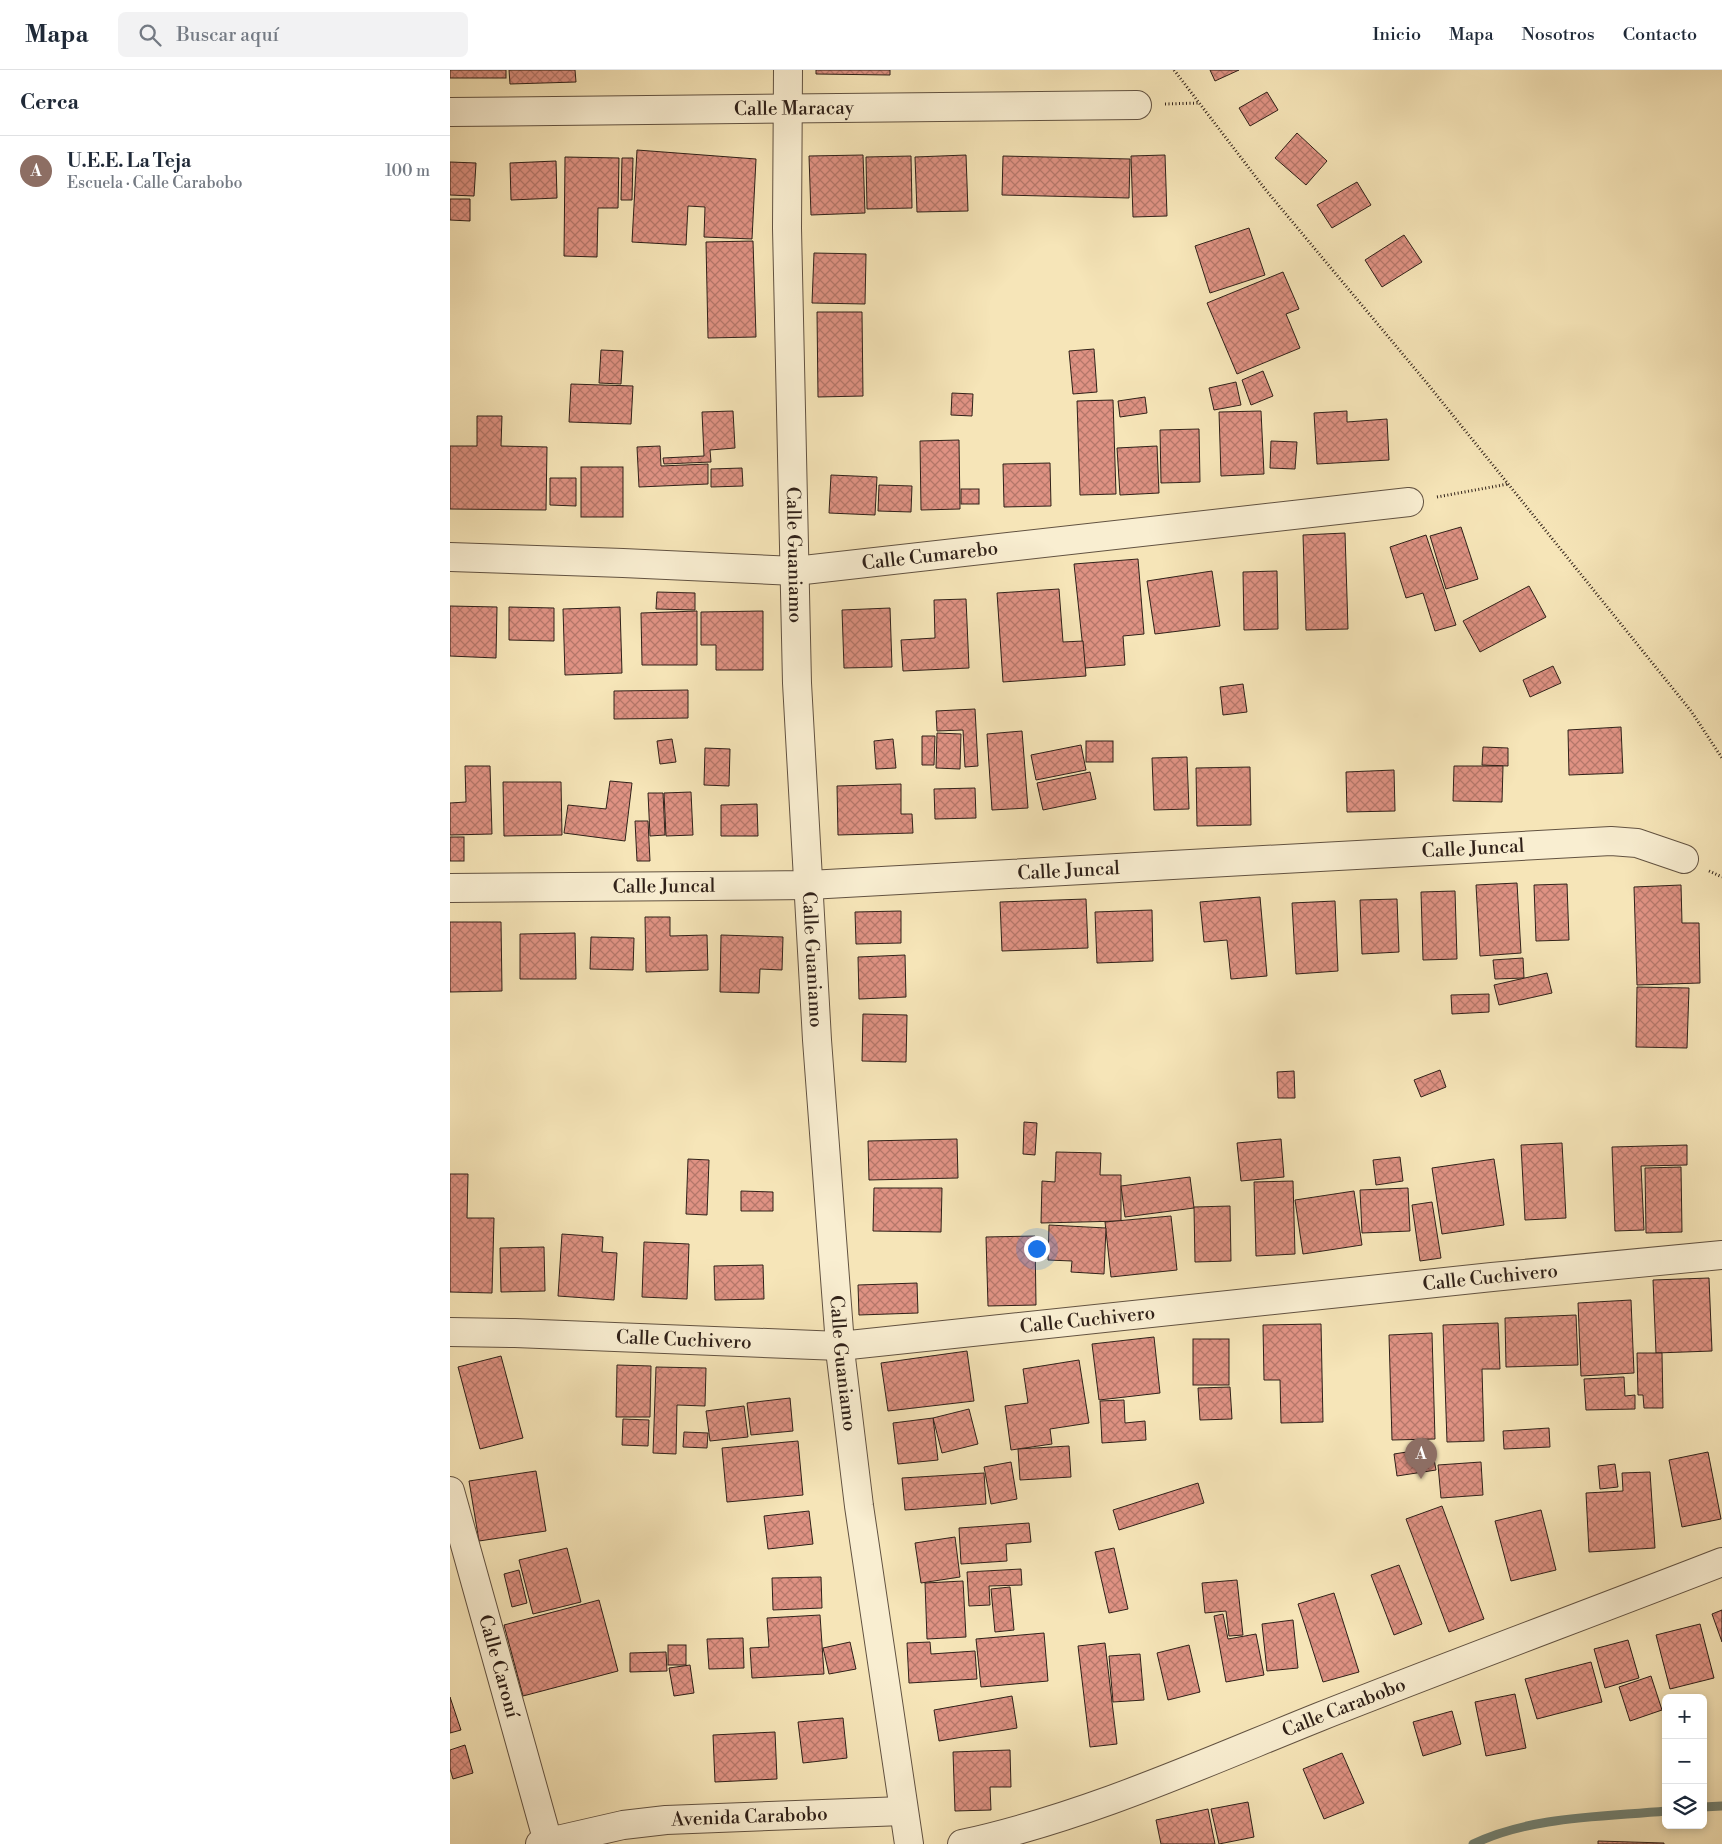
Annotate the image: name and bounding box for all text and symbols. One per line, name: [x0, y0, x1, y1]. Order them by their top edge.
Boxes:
search box: [118, 12, 468, 57]
text: Mapa: [25, 20, 88, 50]
icon: search: [136, 21, 164, 49]
text: Buscar aquí: [176, 23, 279, 47]
text: Inicio: [1372, 23, 1421, 46]
text: Mapa: [1449, 23, 1494, 46]
text: Nosotros: [1522, 23, 1595, 46]
text: Contacto: [1623, 23, 1697, 46]
text: Cerca: [20, 90, 79, 116]
street label: Calle Maracay: [734, 96, 855, 121]
text: U.E.E. La Teja: [67, 149, 191, 173]
text: A: [30, 161, 42, 181]
text: 100 m: [385, 161, 430, 181]
text: Escuela · Calle Carabobo: [67, 173, 243, 193]
street label: Calle Guaniamo: [781, 486, 808, 623]
street label: Calle Cumarebo: [861, 536, 999, 575]
street label: Calle Juncal: [1421, 834, 1525, 863]
street label: Calle Juncal: [1017, 856, 1121, 886]
street label: Calle Juncal: [613, 874, 716, 899]
street label: Calle Guaniamo: [797, 891, 828, 1028]
your location: [1024, 1236, 1050, 1262]
street label: Calle Cuchivero: [1421, 1259, 1559, 1296]
street label: Calle Guaniamo: [824, 1294, 862, 1433]
street label: Calle Cuchivero: [1019, 1301, 1156, 1339]
street label: Calle Cuchivero: [615, 1325, 752, 1354]
pin: A: [1405, 1438, 1437, 1479]
street label: Calle Caroní: [473, 1612, 525, 1721]
street label: Calle Carabobo: [1278, 1672, 1409, 1743]
map controls: [1662, 1694, 1707, 1829]
button: +: [1662, 1694, 1707, 1739]
button: −: [1662, 1739, 1707, 1784]
button: layers: [1662, 1784, 1707, 1829]
street label: Avenida Carabobo: [670, 1802, 828, 1832]

